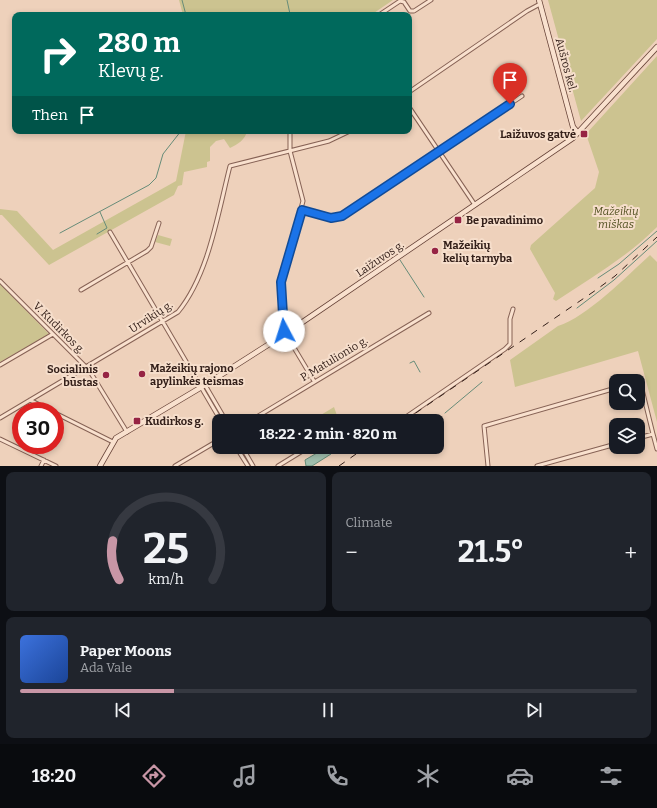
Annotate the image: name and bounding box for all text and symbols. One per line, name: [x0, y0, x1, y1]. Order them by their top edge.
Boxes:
text: 280 m: [98, 26, 180, 59]
icon: right: [32, 28, 84, 80]
street label: Aušros kel.: [553, 37, 579, 93]
text: Klevų g.: [98, 60, 164, 82]
pin: [493, 63, 527, 104]
icon: arrive: [499, 69, 521, 91]
icon: arrive: [76, 104, 98, 126]
text: Then: [32, 106, 68, 124]
place label: Laižuvos gatvė: [500, 128, 576, 141]
marker: Laižuvos gatvė: [579, 129, 589, 139]
park label: Mažeikių miškas: [593, 205, 639, 231]
place label: Be pavadinimo: [466, 214, 543, 227]
marker: Be pavadinimo: [453, 215, 463, 225]
street label: Laižuvos g.: [354, 238, 406, 280]
place label: Mažeikių kelių tarnyba: [443, 239, 513, 265]
marker: Mažeikių kelių tarnyba: [430, 246, 440, 256]
street label: Urvikių g.: [127, 298, 175, 336]
street label: V. Kudirkos g.: [30, 299, 88, 357]
position arrow: [263, 310, 305, 352]
street label: P. Matulionio g.: [298, 334, 370, 384]
place label: Mažeikių rajono apylinkės teismas: [150, 362, 244, 388]
place label: Socialinis būstas: [47, 363, 99, 389]
marker: Mažeikių rajono apylinkės teismas: [137, 369, 147, 379]
marker: Socialinis būstas: [101, 370, 111, 380]
map controls: [609, 374, 645, 454]
button: search: [609, 374, 645, 410]
speed limit sign: 30: [12, 402, 64, 454]
place label: Kudirkos g.: [145, 415, 204, 428]
marker: Kudirkos g.: [132, 416, 142, 426]
button: layers: [609, 418, 645, 454]
text: 18:22 · 2 min · 820 m: [259, 425, 397, 443]
text: Climate: [346, 515, 392, 530]
text: 25: [143, 523, 189, 573]
text: 21.5°: [458, 534, 524, 570]
text: −: [346, 539, 358, 566]
text: +: [624, 539, 637, 566]
text: km/h: [148, 570, 184, 587]
text: Paper Moons: [80, 642, 172, 660]
text: Ada Vale: [80, 660, 132, 675]
icon: previous: [112, 699, 134, 721]
icon: pause: [317, 699, 339, 721]
icon: next: [523, 699, 545, 721]
icon: directions: [140, 762, 168, 790]
icon: music: [231, 762, 259, 790]
icon: phone: [323, 762, 351, 790]
icon: climate: [414, 762, 442, 790]
icon: car: [506, 762, 534, 790]
icon: filters: [597, 762, 625, 790]
text: 18:20: [32, 765, 76, 787]

